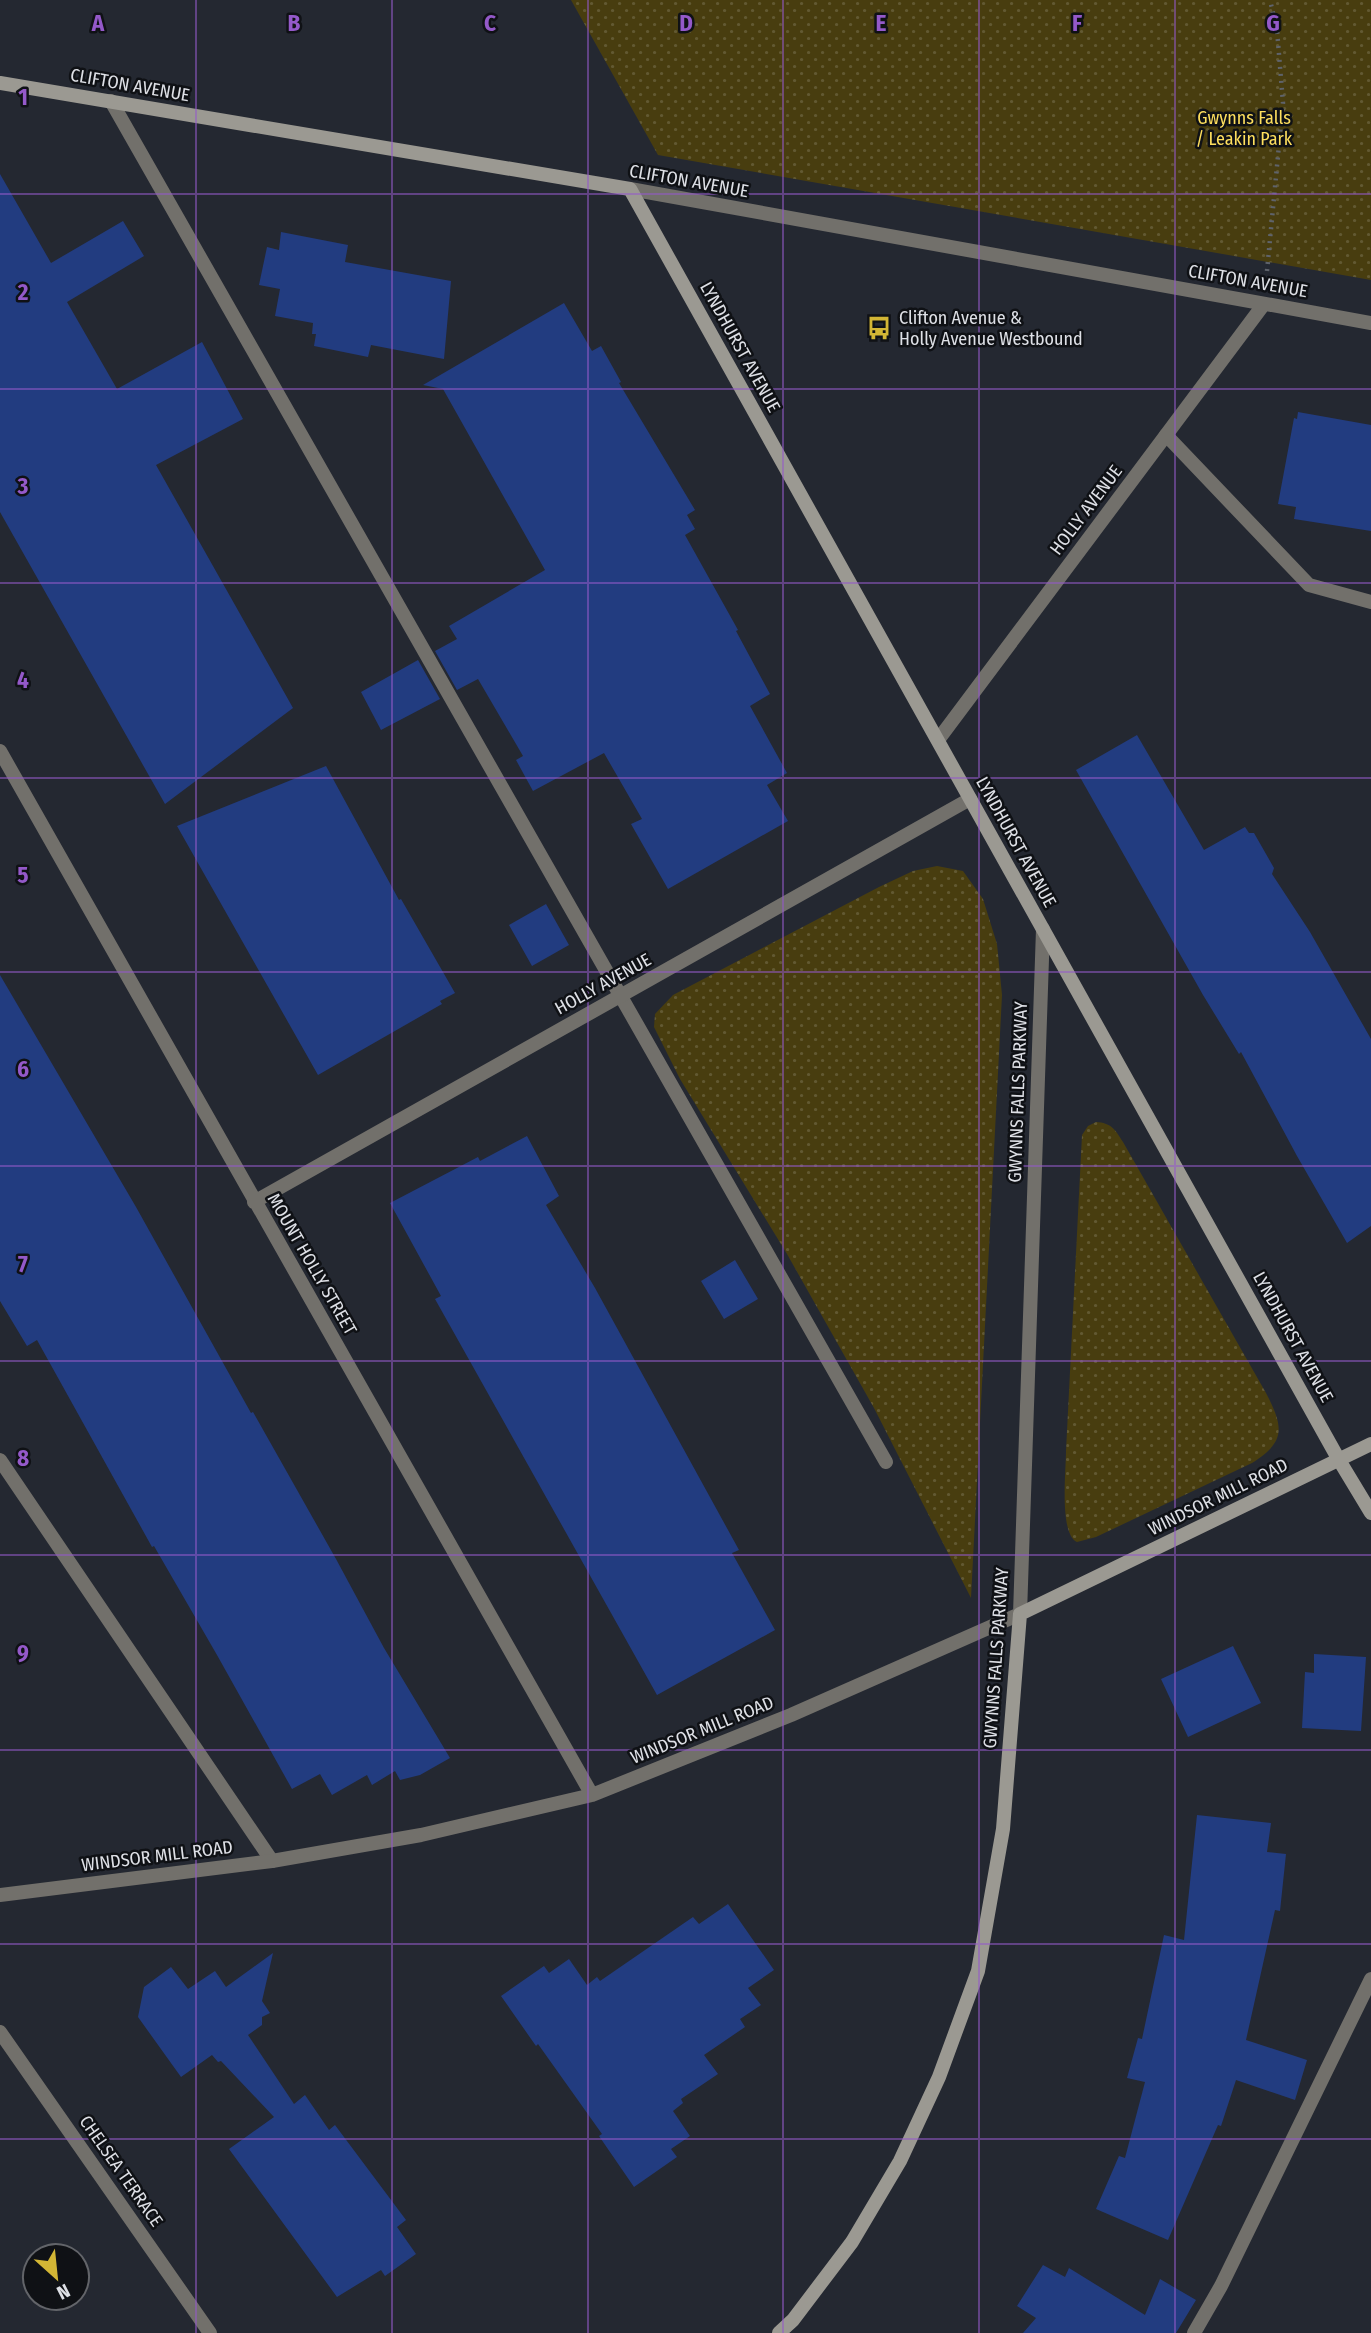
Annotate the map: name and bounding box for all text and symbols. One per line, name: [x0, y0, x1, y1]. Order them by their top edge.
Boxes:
text: A: [91, 9, 105, 37]
text: B: [288, 9, 301, 37]
text: C: [484, 9, 496, 37]
text: D: [679, 9, 693, 37]
text: E: [876, 9, 887, 37]
text: F: [1072, 9, 1082, 37]
text: G: [1266, 9, 1280, 37]
street label: CLIFTON AVENUE: [69, 64, 191, 106]
text: 1: [18, 83, 28, 111]
park label: Gwynns Falls / Leakin Park: [1196, 107, 1293, 150]
street label: CLIFTON AVENUE: [628, 160, 750, 202]
street label: CLIFTON AVENUE: [1187, 260, 1309, 302]
text: 2: [17, 278, 29, 306]
street label: LYNDHURST AVENUE: [695, 278, 785, 416]
place label: Clifton Avenue & Holly Avenue Westbound: [899, 307, 1083, 350]
bus stop icon: Clifton Avenue & Holly Avenue Westbound: [865, 314, 893, 342]
street label: HOLLY AVENUE: [1045, 461, 1127, 559]
text: 3: [17, 472, 29, 500]
text: 4: [17, 666, 29, 694]
street label: LYNDHURST AVENUE: [971, 773, 1061, 911]
text: 5: [17, 861, 29, 889]
street label: HOLLY AVENUE: [551, 949, 655, 1019]
street label: GWYNNS FALLS PARKWAY: [1004, 1001, 1032, 1183]
text: 6: [17, 1055, 29, 1083]
street label: MOUNT HOLLY STREET: [263, 1189, 362, 1339]
text: 7: [18, 1250, 28, 1278]
street label: LYNDHURST AVENUE: [1248, 1268, 1338, 1406]
text: 8: [17, 1444, 29, 1472]
street label: WINDSOR MILL ROAD: [1145, 1454, 1291, 1540]
street label: GWYNNS FALLS PARKWAY: [979, 1567, 1013, 1749]
text: 9: [17, 1639, 29, 1667]
street label: WINDSOR MILL ROAD: [627, 1691, 777, 1769]
street label: WINDSOR MILL ROAD: [80, 1836, 234, 1876]
street label: CHELSEA TERRACE: [75, 2111, 167, 2231]
north arrow: [21, 2242, 91, 2312]
text: N: [53, 2279, 74, 2305]

